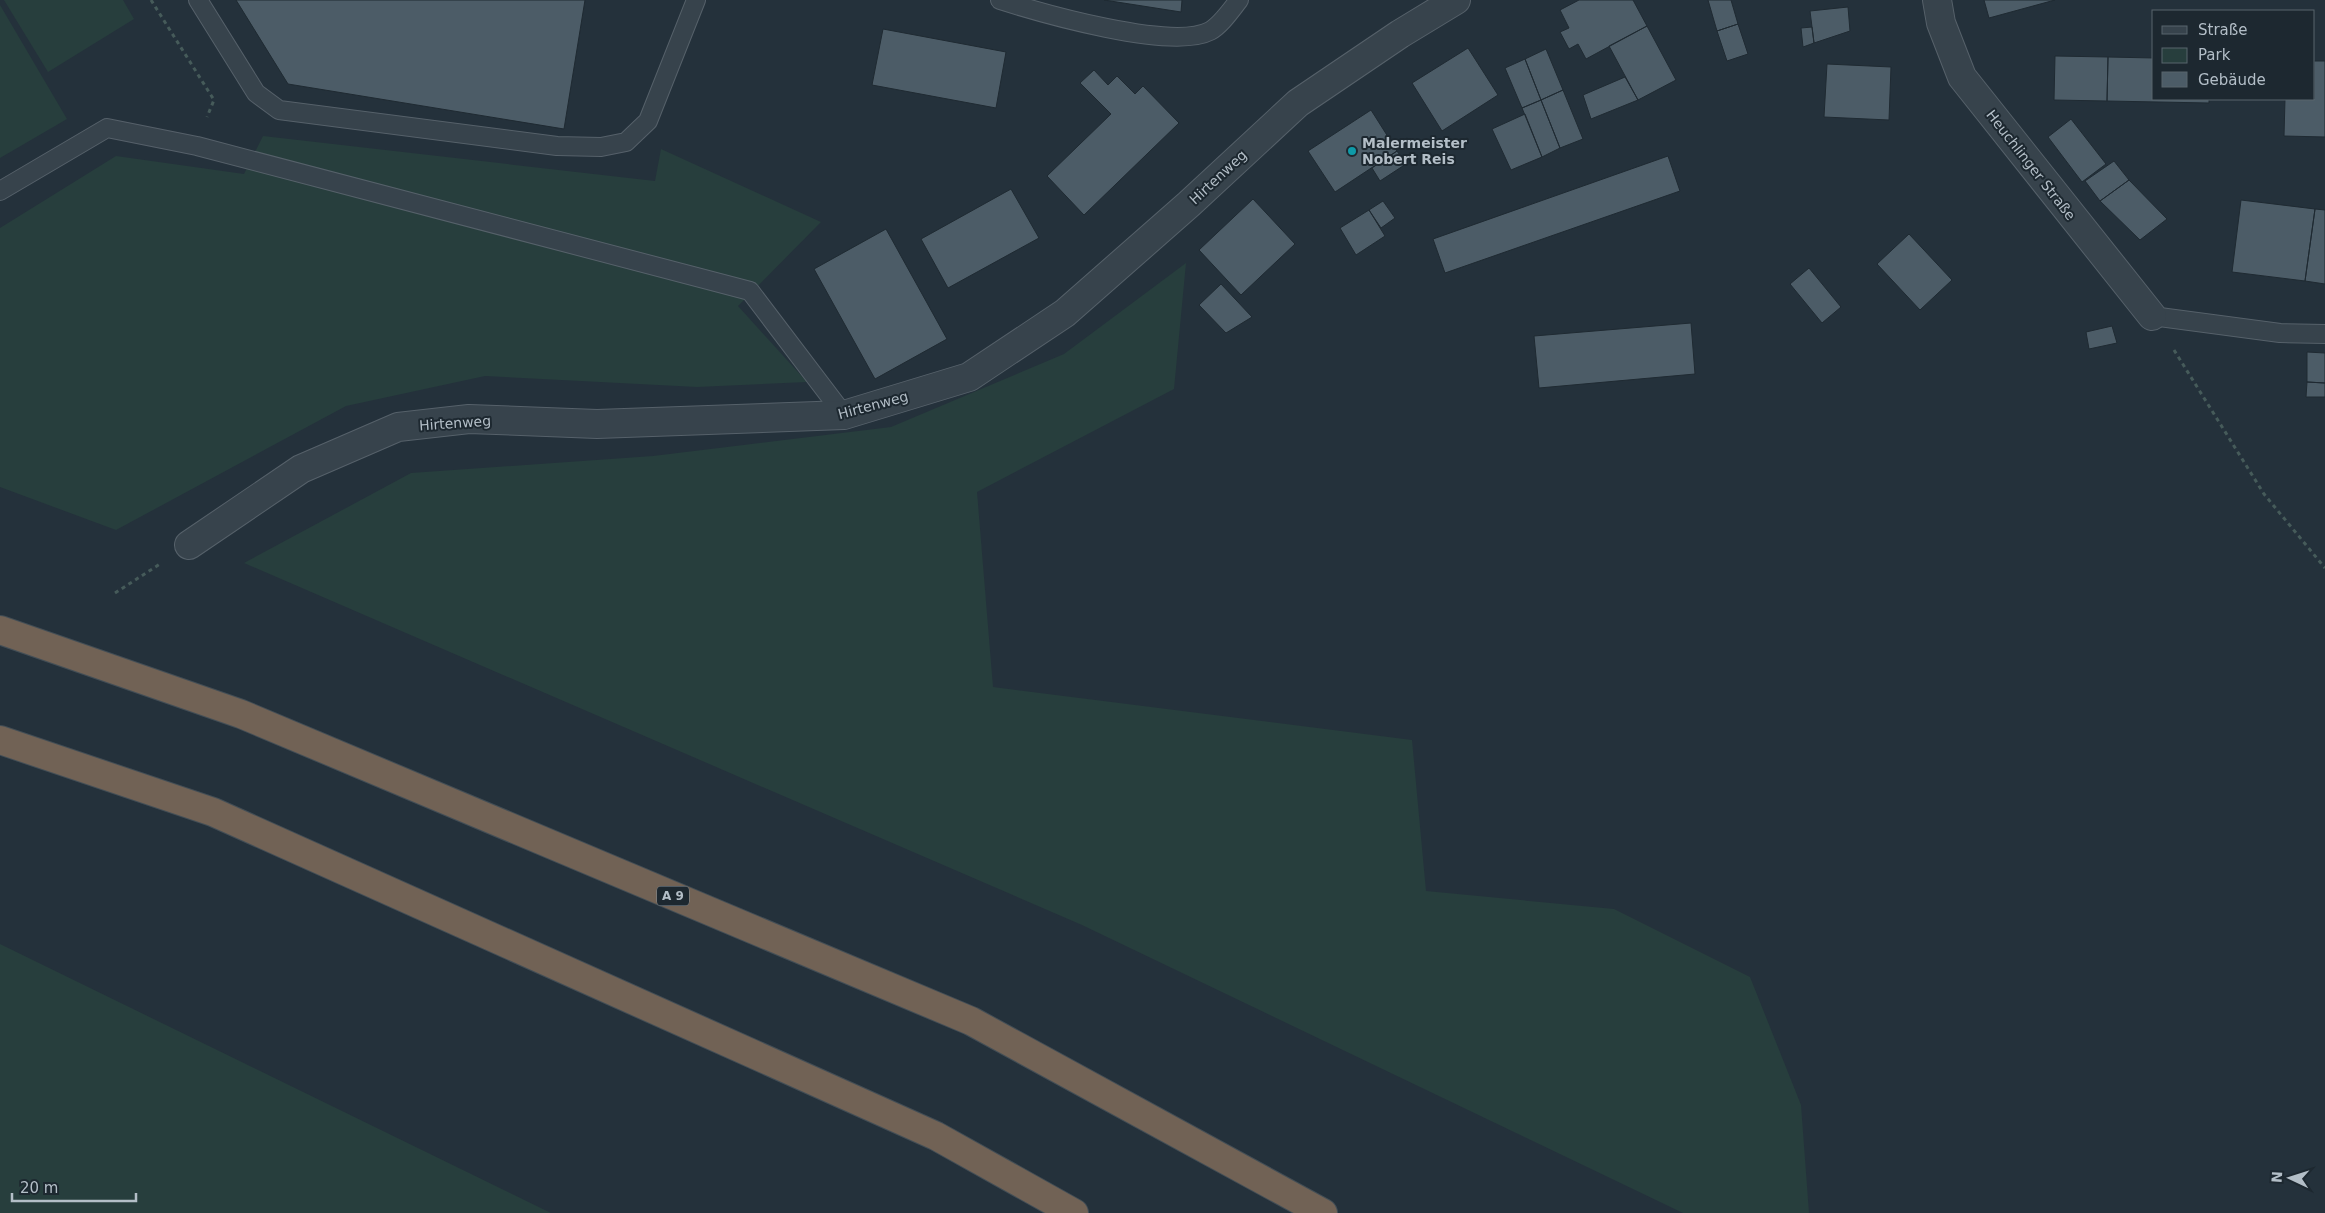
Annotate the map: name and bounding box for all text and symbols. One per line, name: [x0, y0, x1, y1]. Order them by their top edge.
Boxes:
legend: [2152, 10, 2315, 100]
text: Straße: [2198, 21, 2247, 39]
text: Park: [2198, 46, 2231, 64]
text: Gebäude: [2198, 71, 2266, 89]
street label: Heuchlinger Straße: [1983, 107, 2079, 223]
place label: Malermeister Nobert Reis: [1362, 135, 1467, 167]
marker: Malermeister Nobert Reis: [1346, 145, 1358, 157]
street label: Hirtenweg: [1186, 147, 1250, 207]
street label: Hirtenweg: [836, 388, 910, 422]
street label: Hirtenweg: [418, 413, 492, 433]
road number: A 9: [657, 886, 689, 906]
north arrow: [2265, 1153, 2315, 1203]
scale bar: [12, 1170, 136, 1202]
text: N: [2269, 1171, 2285, 1183]
text: 20 m: [20, 1179, 58, 1197]

